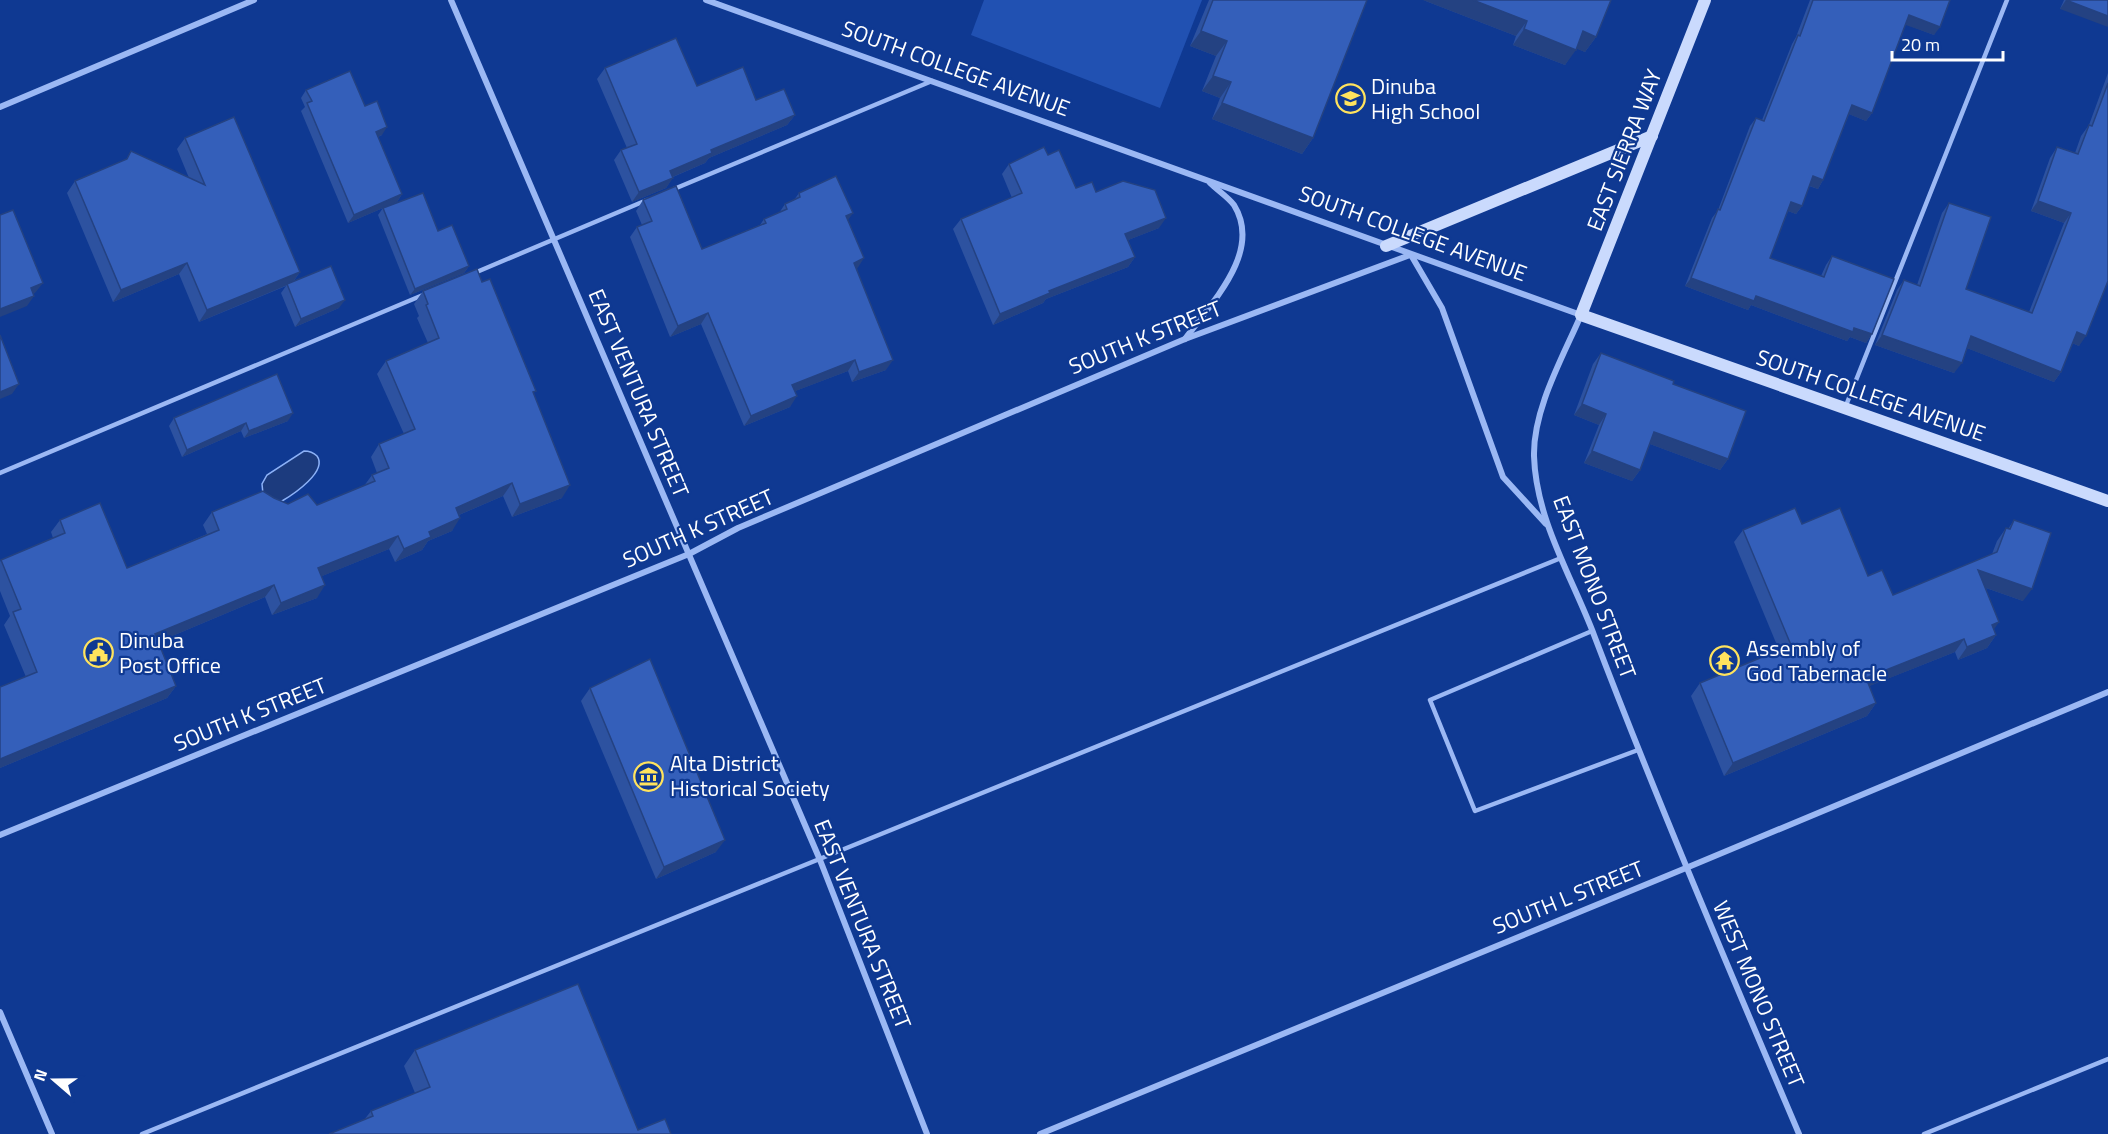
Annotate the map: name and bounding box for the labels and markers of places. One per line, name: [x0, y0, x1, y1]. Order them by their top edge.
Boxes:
place label: Dinuba High School: [1371, 69, 1480, 128]
school or university icon: Dinuba High School: [1334, 83, 1366, 115]
place label: Dinuba Post Office: [119, 623, 221, 682]
place label: Assembly of God Tabernacle: [1746, 631, 1887, 690]
public building icon: Dinuba Post Office: [82, 637, 114, 669]
temple icon: Assembly of God Tabernacle: [1709, 645, 1741, 677]
place label: Alta District Historical Society: [670, 746, 830, 805]
museum icon: Alta District Historical Society: [633, 760, 665, 792]

